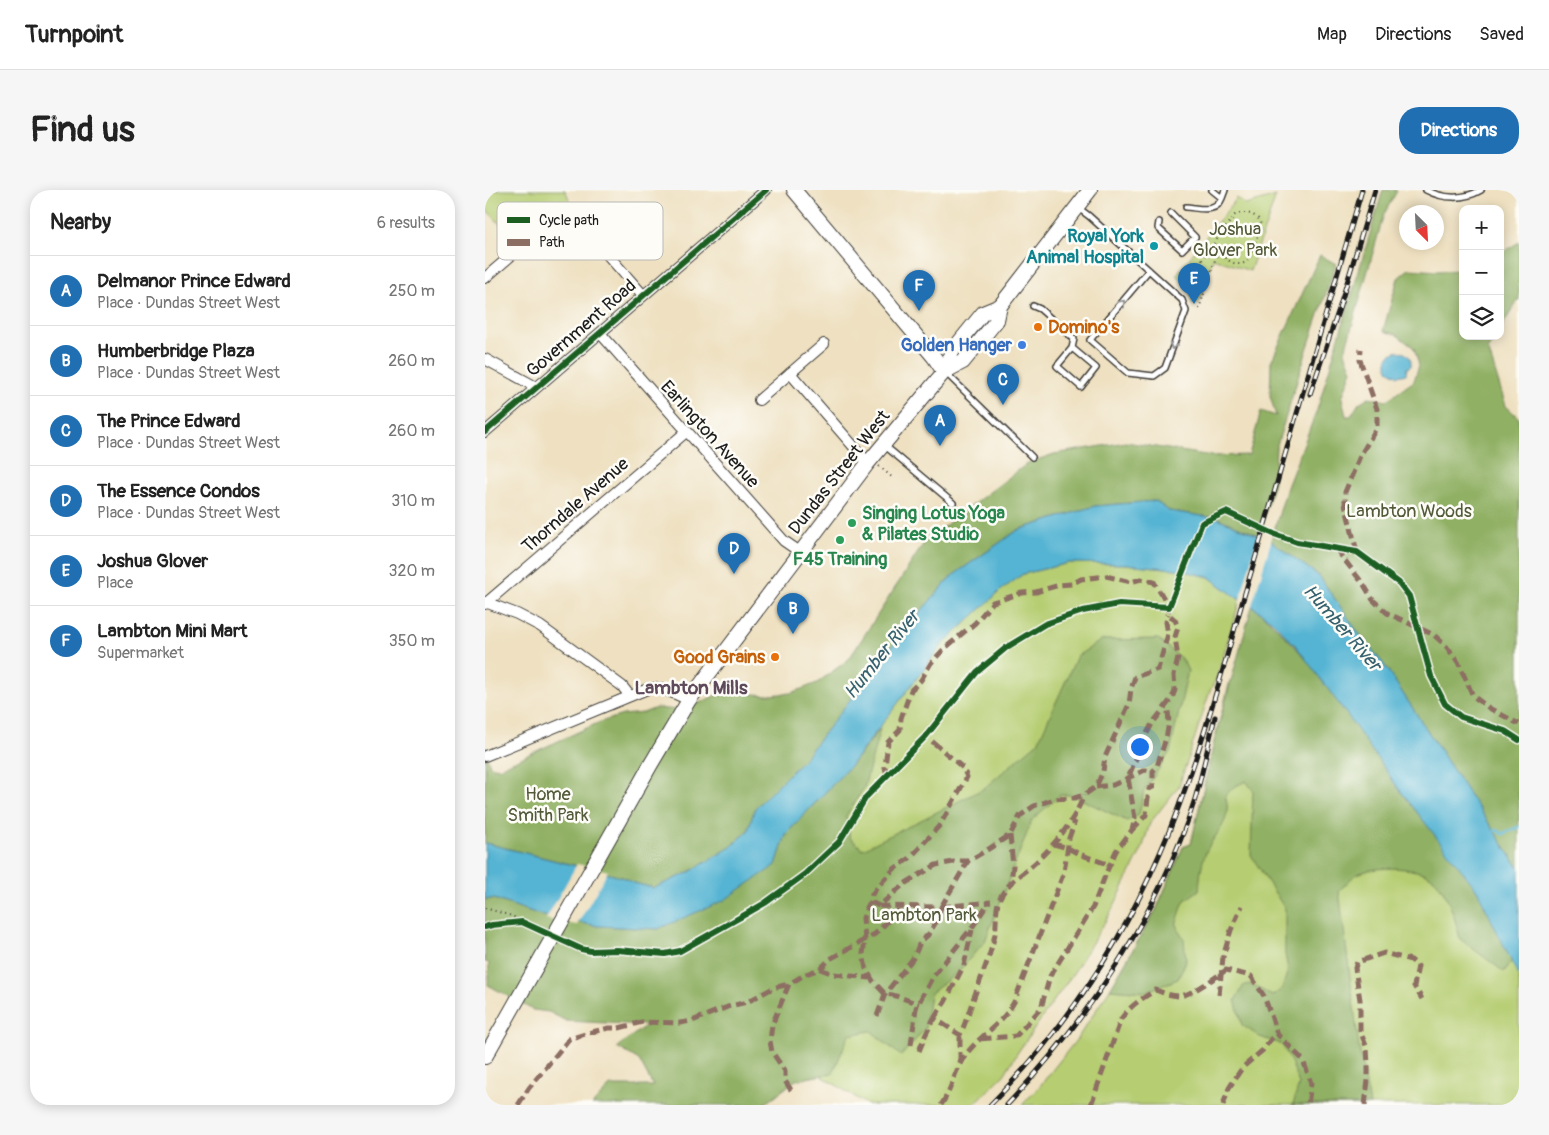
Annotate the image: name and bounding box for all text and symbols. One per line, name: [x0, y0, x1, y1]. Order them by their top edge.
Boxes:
text: Turnpoint: [25, 20, 123, 49]
text: Map: [1317, 23, 1347, 46]
text: Directions: [1375, 23, 1451, 46]
text: Saved: [1479, 23, 1524, 46]
button: Directions: [1399, 107, 1519, 154]
text: Find us: [30, 108, 135, 152]
legend: [497, 202, 663, 260]
north arrow: [1399, 205, 1444, 250]
map controls: [1459, 205, 1504, 340]
button: +: [1459, 205, 1504, 250]
text: Nearby: [50, 209, 111, 236]
text: Cycle path: [539, 212, 599, 229]
text: 6 results: [377, 213, 435, 233]
park label: Joshua Glover Park: [1193, 218, 1278, 262]
place label: Royal York Animal Hospital: [1026, 225, 1144, 269]
text: Path: [539, 234, 564, 251]
marker: Royal York Animal Hospital: [1148, 240, 1160, 252]
button: −: [1459, 250, 1504, 295]
pin: E: [1178, 263, 1210, 304]
text: Delmanor Prince Edward: [97, 269, 291, 293]
pin: F: [903, 270, 935, 311]
street label: Government Road: [522, 274, 641, 382]
text: A: [61, 281, 71, 301]
text: 250 m: [389, 281, 435, 301]
text: Place · Dundas Street West: [97, 293, 280, 313]
button: layers: [1459, 295, 1504, 340]
one-way arrow: [1116, 299, 1125, 308]
place label: Domino's: [1048, 316, 1120, 339]
marker: Domino's: [1032, 321, 1044, 333]
place label: Golden Hanger: [901, 334, 1013, 357]
text: Humberbridge Plaza: [97, 339, 255, 363]
marker: Golden Hanger: [1016, 339, 1028, 351]
one-way arrow: [1169, 341, 1179, 349]
text: B: [61, 351, 71, 371]
text: 260 m: [388, 351, 435, 371]
text: Place · Dundas Street West: [97, 363, 280, 383]
pin: C: [987, 364, 1019, 405]
street label: Earlington Avenue: [655, 376, 764, 493]
street label: Dundas Street West: [784, 405, 896, 539]
pin: A: [924, 405, 956, 446]
text: The Prince Edward: [97, 409, 241, 433]
text: C: [61, 421, 71, 441]
text: 260 m: [388, 421, 435, 441]
text: Place · Dundas Street West: [97, 433, 280, 453]
street label: Thorndale Avenue: [517, 453, 634, 558]
text: The Essence Condos: [97, 479, 260, 503]
text: D: [61, 491, 71, 511]
text: 310 m: [391, 491, 435, 511]
park label: Lambton Woods: [1346, 500, 1472, 523]
place label: Singing Lotus Yoga & Pilates Studio: [862, 502, 1006, 546]
text: Place · Dundas Street West: [97, 503, 280, 523]
marker: Singing Lotus Yoga & Pilates Studio: [846, 517, 858, 529]
pin: D: [718, 533, 750, 574]
marker: F45 Training: [834, 534, 846, 546]
place label: F45 Training: [793, 548, 887, 571]
text: Joshua Glover: [97, 549, 208, 573]
text: E: [62, 561, 70, 581]
text: 320 m: [389, 561, 435, 581]
text: Place: [97, 573, 133, 593]
water label: Humber River: [1298, 579, 1388, 678]
pin: B: [777, 593, 809, 634]
water label: Humber River: [839, 604, 926, 704]
text: Lambton Mini Mart: [97, 619, 247, 643]
text: F: [61, 631, 71, 651]
text: 350 m: [389, 631, 435, 651]
text: Supermarket: [97, 643, 184, 663]
place label: Good Grains: [673, 646, 766, 669]
marker: Good Grains: [769, 651, 781, 663]
district label: Lambton Mills: [635, 676, 748, 700]
your location: [1127, 734, 1153, 760]
park label: Home Smith Park: [508, 783, 589, 827]
park label: Lambton Park: [871, 904, 977, 927]

